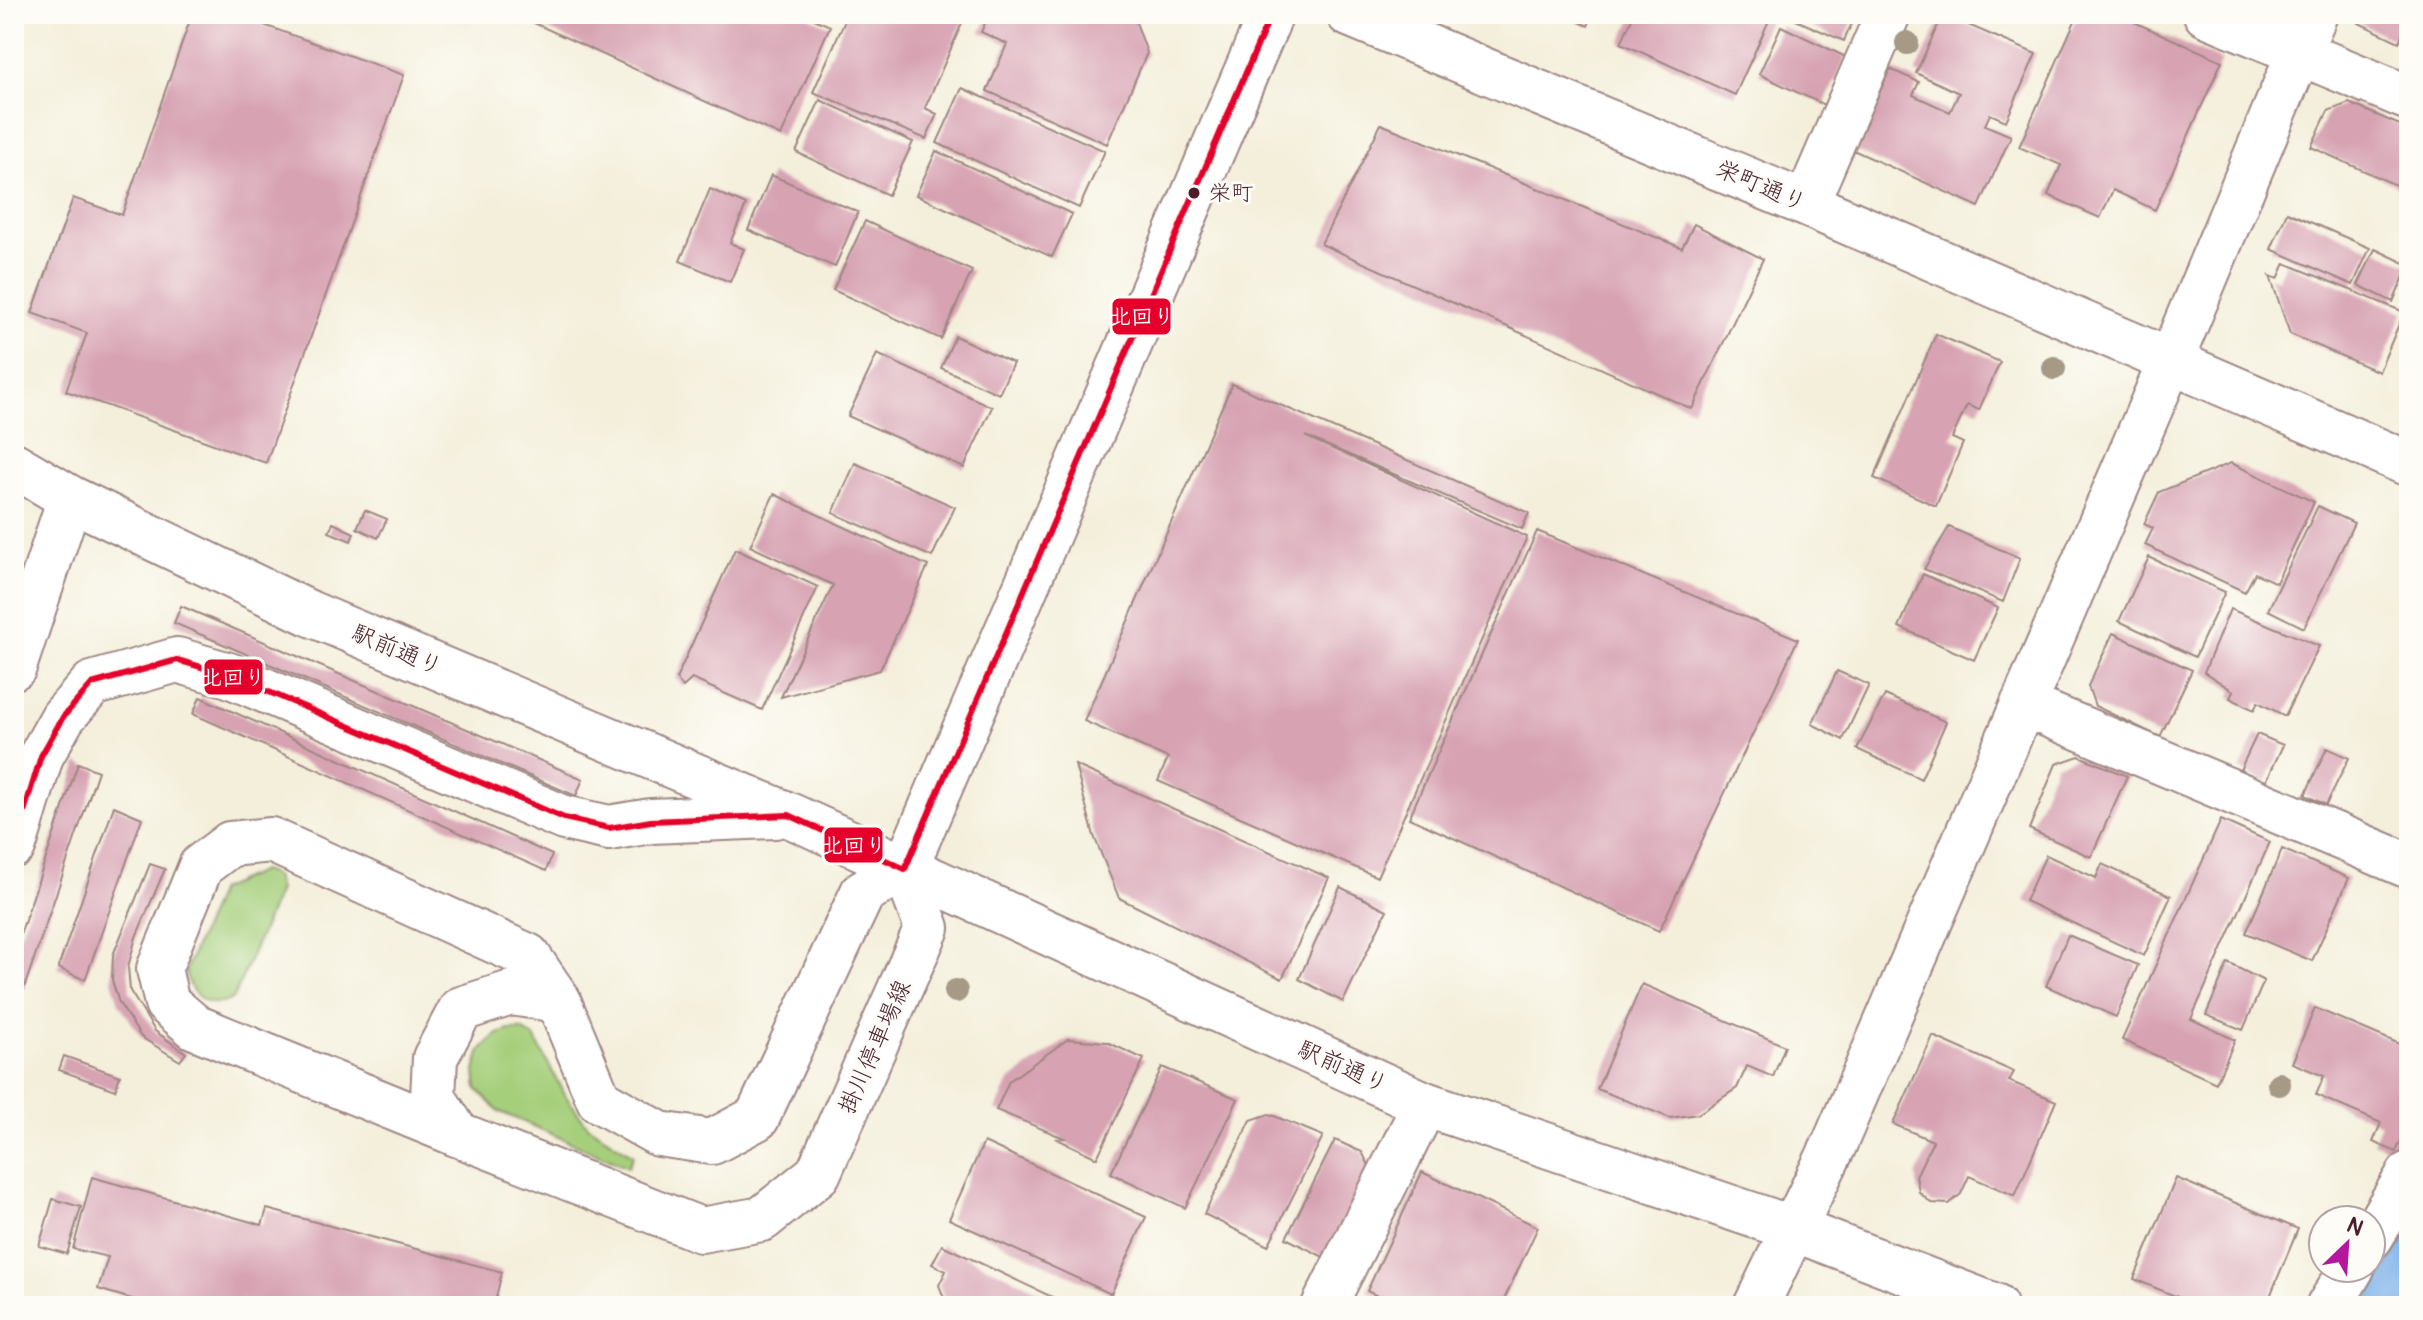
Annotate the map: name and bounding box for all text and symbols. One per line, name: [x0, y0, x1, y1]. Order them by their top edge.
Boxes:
street label: 栄町通り: [1711, 154, 1811, 218]
place label: 栄町: [1209, 179, 1253, 207]
marker: 栄町: [1186, 185, 1202, 201]
line badge: 北回り: [1111, 297, 1172, 336]
text: 北回り: [1109, 303, 1175, 331]
street label: 駅前通り: [347, 618, 447, 682]
line badge: 北回り: [203, 658, 264, 696]
text: 北回り: [200, 664, 266, 692]
line badge: 北回り: [823, 826, 884, 864]
text: 北回り: [821, 832, 887, 860]
street label: 掛川停車場線: [832, 975, 918, 1119]
street label: 駅前通り: [1293, 1034, 1393, 1100]
north arrow: [2307, 1204, 2387, 1284]
text: N: [2342, 1211, 2368, 1243]

